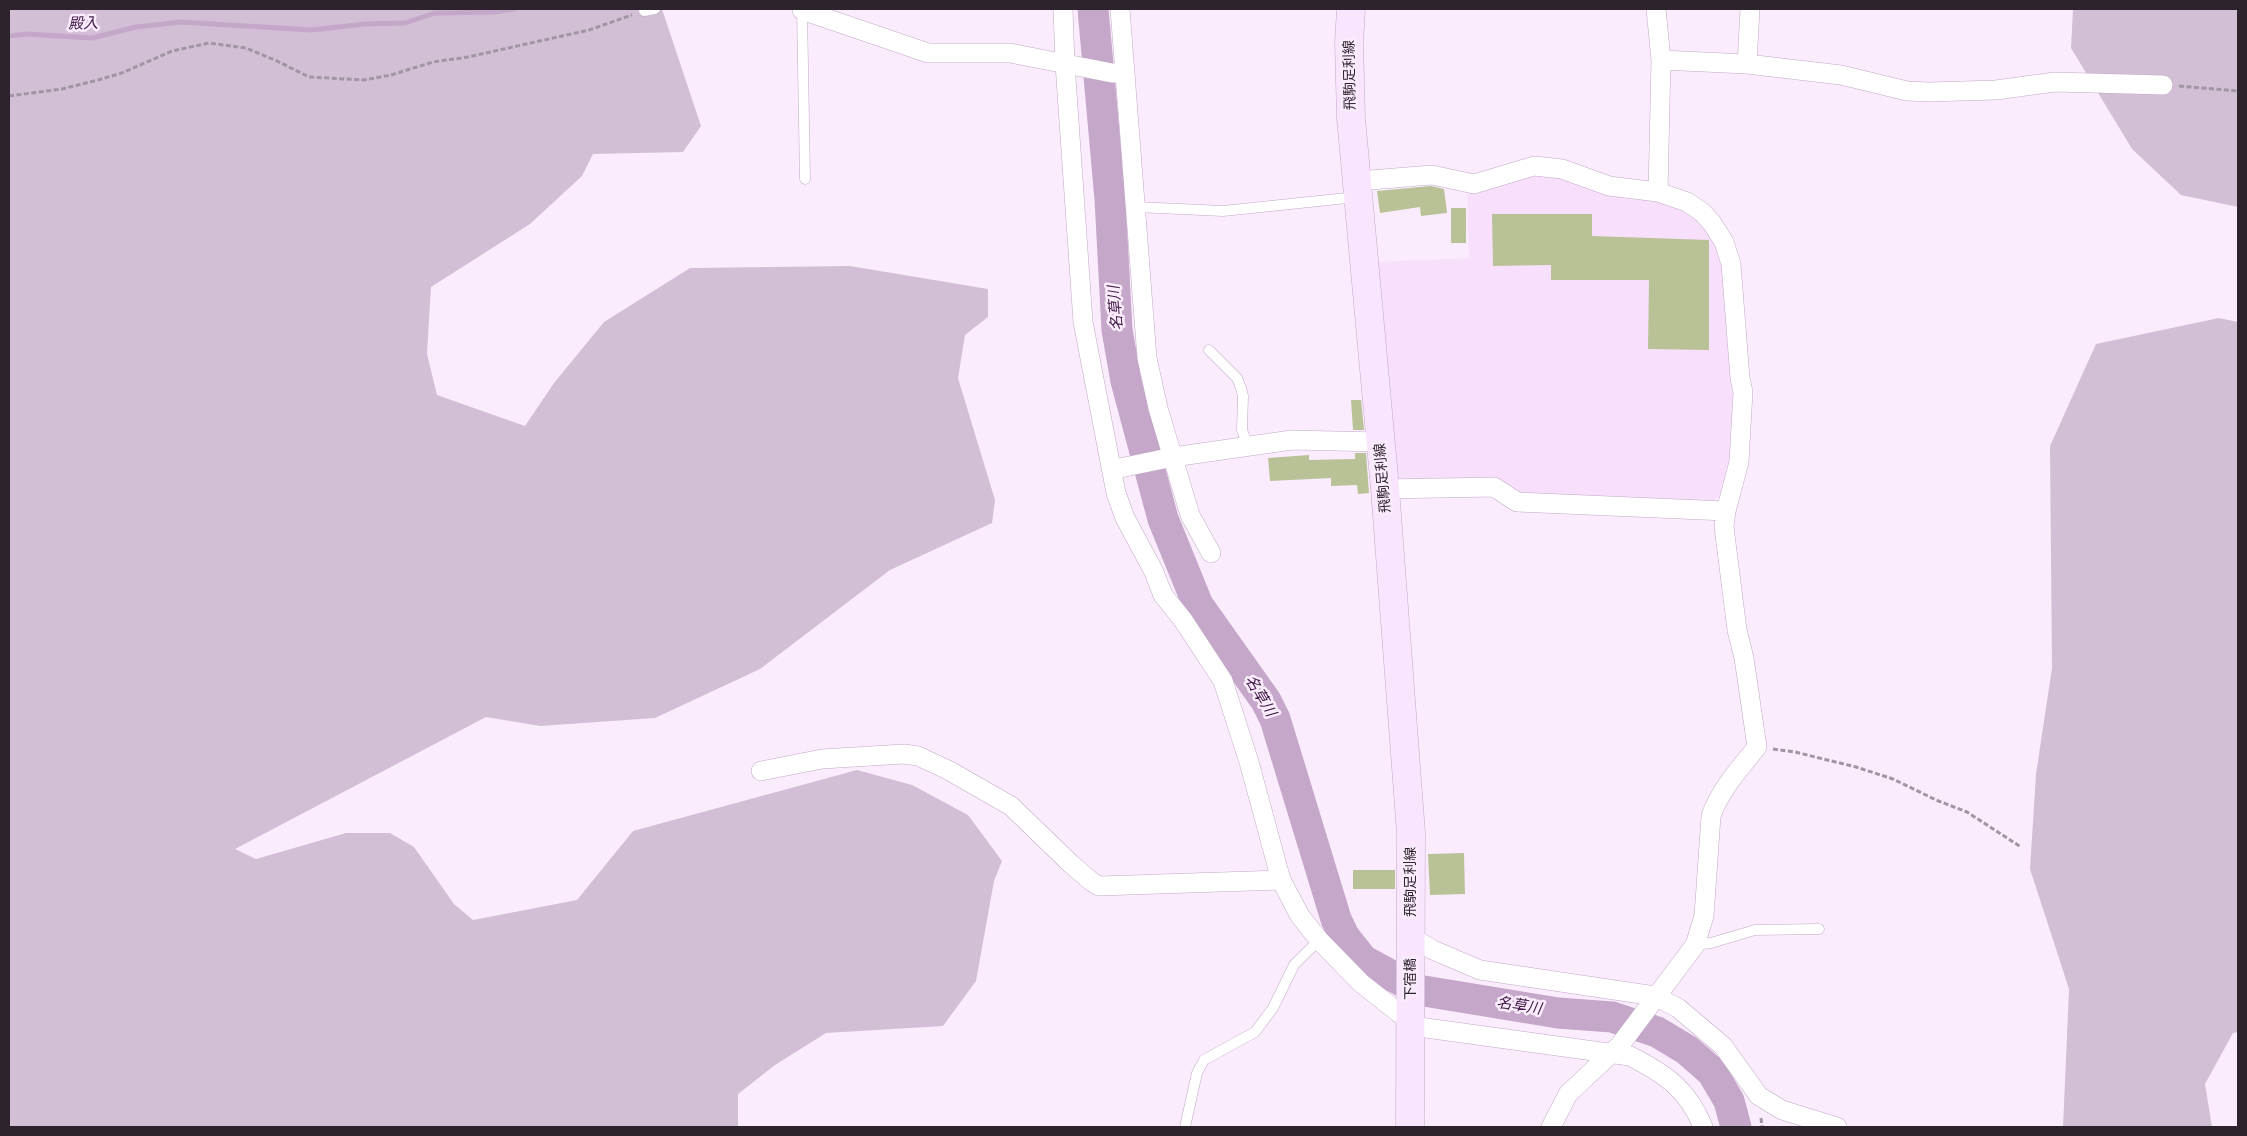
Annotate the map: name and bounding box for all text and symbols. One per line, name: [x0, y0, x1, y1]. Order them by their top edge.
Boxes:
water label: 殿入: [68, 14, 98, 34]
street label: 飛駒足利線: [1341, 40, 1359, 110]
water label: 名草川: [1105, 285, 1127, 331]
street label: 飛駒足利線: [1372, 442, 1394, 514]
water label: 名草川: [1241, 672, 1279, 720]
street label: 飛駒足利線: [1403, 847, 1419, 917]
street label: 下宿橋: [1403, 958, 1419, 1000]
water label: 名草川: [1495, 994, 1543, 1018]

